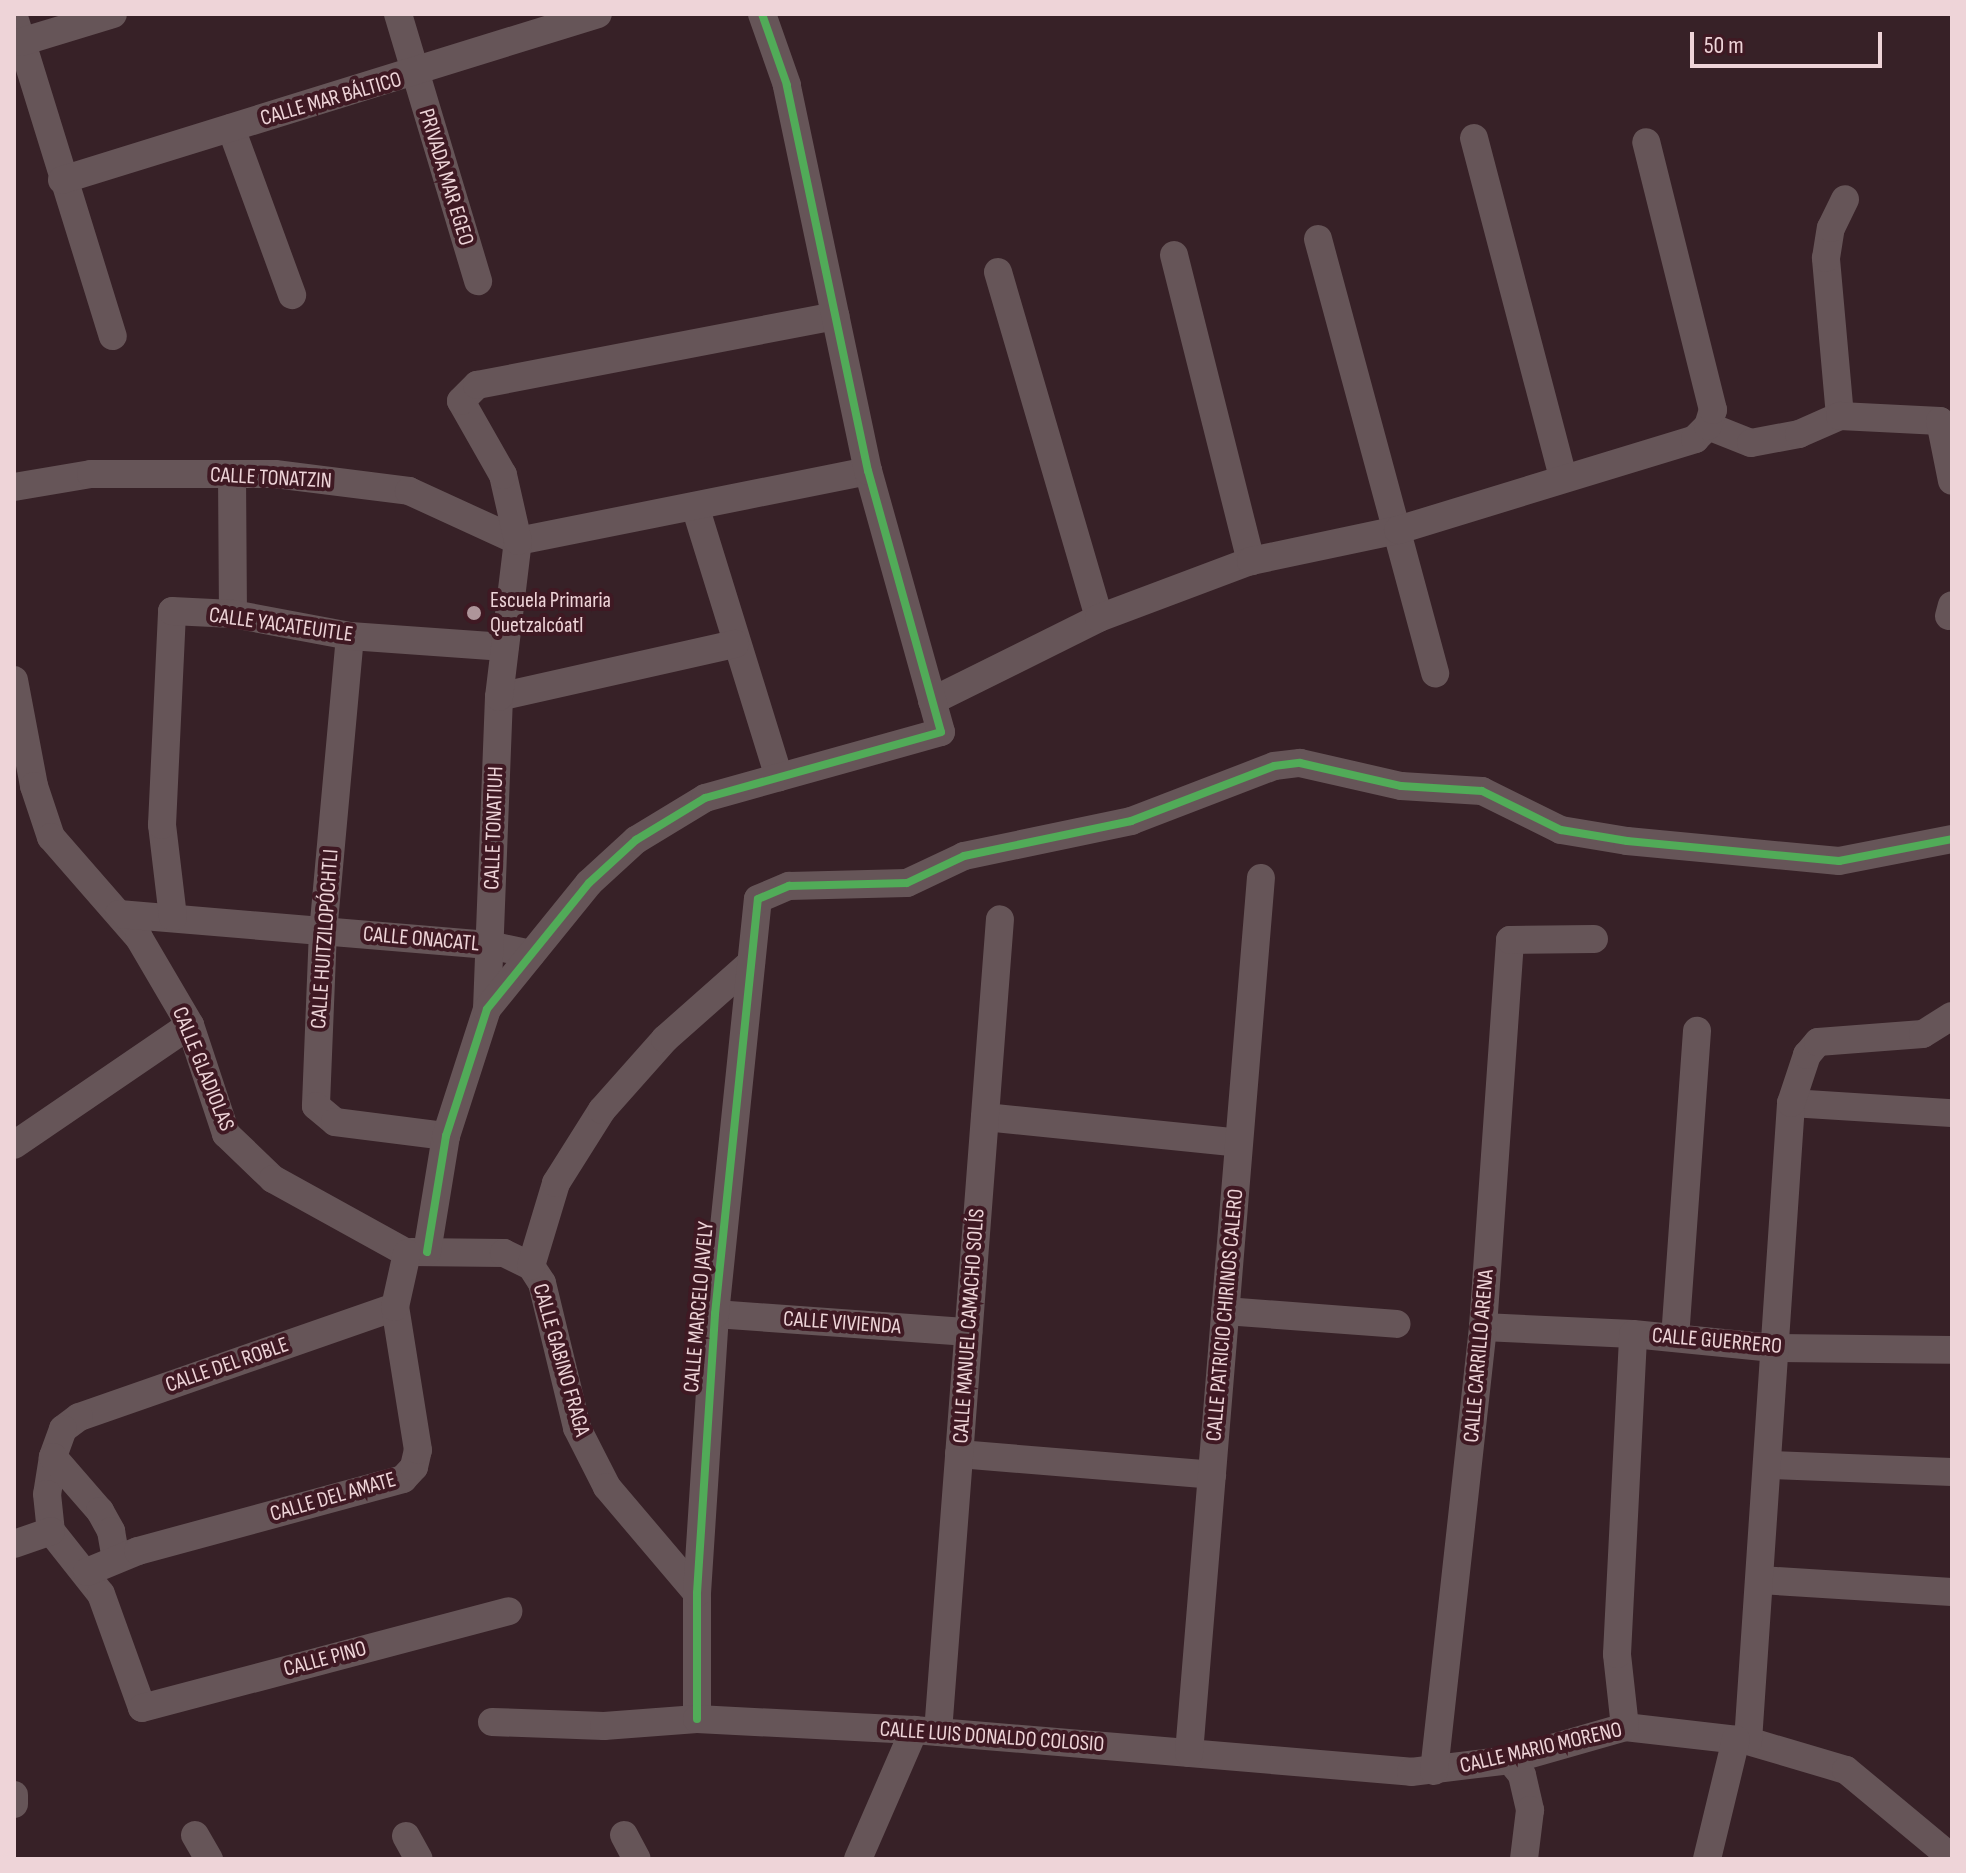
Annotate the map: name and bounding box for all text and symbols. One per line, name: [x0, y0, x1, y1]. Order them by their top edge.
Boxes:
scale bar: [1694, 16, 1886, 66]
text: 50 m: [1704, 31, 1744, 60]
street label: CALLE MAR BÁLTICO: [257, 66, 405, 132]
street label: PRIVADA MAR EGEO: [413, 105, 479, 249]
street label: CALLE TONATZIN: [209, 462, 333, 494]
place label: Escuela Primaria Quetzalcóatl: [490, 587, 611, 638]
street label: CALLE YACATEUITLE: [207, 602, 355, 648]
marker: Escuela Primaria Quetzalcóatl: [465, 604, 483, 622]
street label: CALLE TONATIUH: [479, 766, 509, 890]
street label: CALLE HUITZILOPÓCHTLI: [306, 848, 344, 1030]
street label: CALLE ONACATL: [362, 921, 480, 957]
street label: CALLE GLADIOLAS: [166, 1003, 240, 1135]
street label: CALLE PATRICIO CHIRINOS CALERO: [1201, 1188, 1249, 1442]
street label: CALLE MANUEL CAMACHO SOLÍS: [948, 1208, 990, 1444]
street label: CALLE MARCELO JAVELY: [678, 1220, 720, 1394]
street label: CALLE CARRILLO ARENA: [1458, 1268, 1500, 1444]
street label: CALLE GABINO FRAGA: [527, 1281, 595, 1439]
street label: CALLE VIVIENDA: [782, 1306, 902, 1340]
street label: CALLE GUERRERO: [1651, 1322, 1783, 1360]
street label: CALLE DEL ROBLE: [162, 1332, 292, 1398]
street label: CALLE DEL AMATE: [267, 1466, 399, 1528]
street label: CALLE PINO: [281, 1635, 369, 1683]
street label: CALLE LUIS DONALDO COLOSIO: [879, 1716, 1105, 1758]
street label: CALLE MARIO MORENO: [1457, 1717, 1625, 1779]

